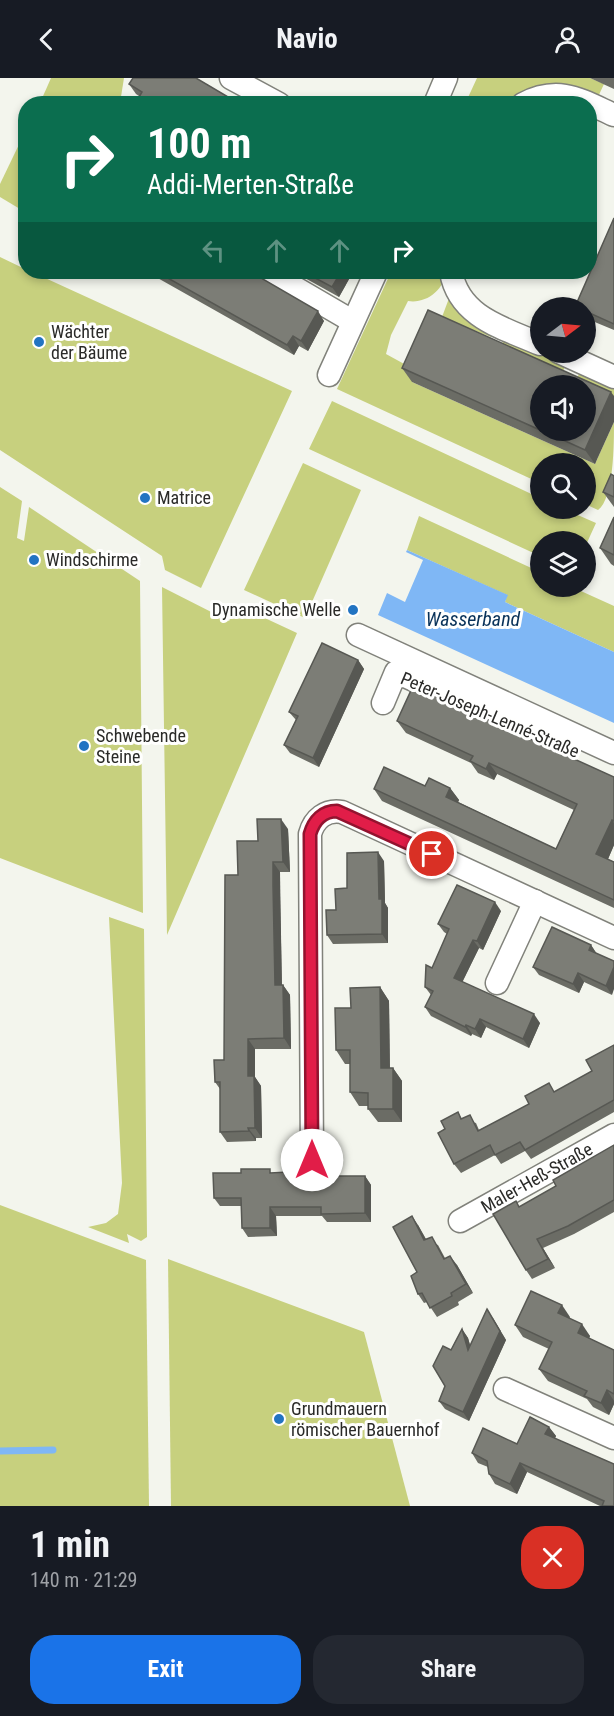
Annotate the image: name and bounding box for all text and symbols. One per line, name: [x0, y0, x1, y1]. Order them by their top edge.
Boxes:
icon: back: [30, 23, 63, 56]
text: Navio: [276, 23, 338, 55]
icon: person: [551, 23, 584, 56]
text: 100 m: [147, 119, 252, 168]
icon: right: [48, 120, 126, 198]
text: Addi-Merten-Straße: [147, 169, 354, 201]
icon: left: [197, 234, 230, 267]
icon: ahead: [260, 234, 293, 267]
icon: ahead: [323, 234, 356, 267]
icon: right: [386, 234, 419, 267]
north arrow: [530, 297, 596, 363]
map controls: [530, 297, 596, 597]
place label: Wächter der Bäume: [51, 321, 127, 363]
marker: Wächter der Bäume: [32, 335, 46, 349]
button: sound: [530, 375, 596, 441]
button: search: [530, 453, 596, 519]
place label: Matrice: [157, 487, 211, 508]
marker: Matrice: [138, 491, 152, 505]
button: layers: [530, 531, 596, 597]
place label: Windschirme: [46, 549, 138, 570]
marker: Windschirme: [27, 553, 41, 567]
place label: Dynamische Welle: [212, 599, 341, 620]
marker: Dynamische Welle: [346, 603, 360, 617]
water label: Wasserband: [426, 607, 521, 631]
street label: Peter-Joseph-Lenné-Straße: [398, 667, 583, 762]
place label: Schwebende Steine: [96, 725, 186, 767]
marker: Schwebende Steine: [77, 739, 91, 753]
pin: [406, 828, 457, 879]
icon: arrive: [415, 837, 448, 870]
position arrow: [280, 1128, 344, 1192]
street label: Maler-Heß-Straße: [477, 1138, 596, 1217]
place label: Grundmauern römischer Bauernhof: [291, 1398, 440, 1440]
marker: Grundmauern römischer Bauernhof: [272, 1412, 286, 1426]
text: 1 min: [30, 1524, 110, 1566]
button: close: [521, 1526, 584, 1589]
text: 140 m · 21:29: [30, 1568, 137, 1592]
button: Exit: [30, 1635, 301, 1704]
button: Share: [313, 1635, 584, 1704]

